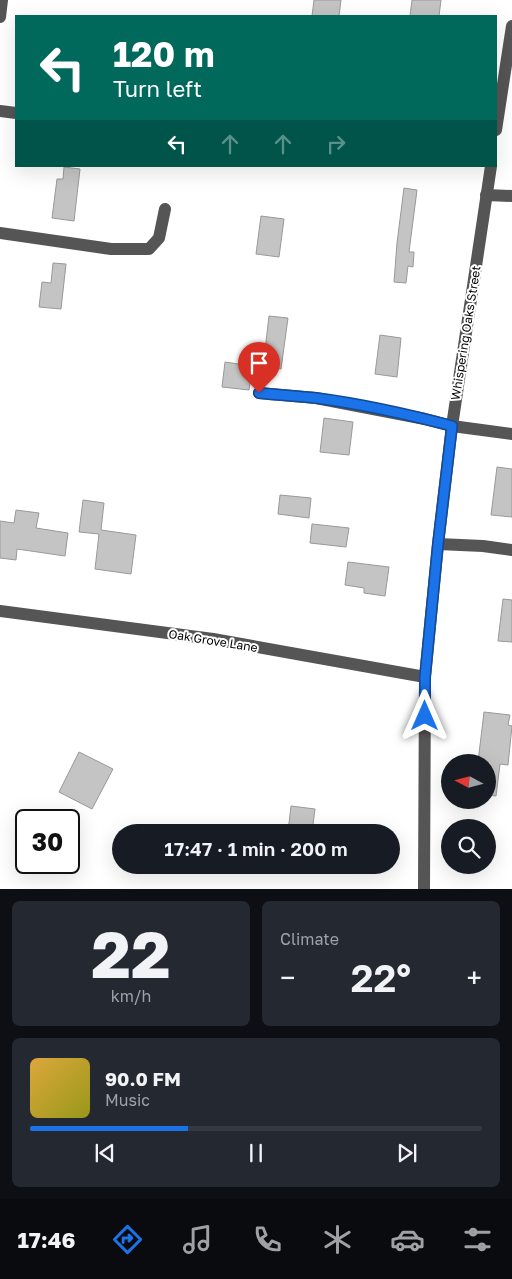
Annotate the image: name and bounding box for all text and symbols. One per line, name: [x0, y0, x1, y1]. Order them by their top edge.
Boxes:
text: 120 m: [113, 33, 215, 75]
icon: left: [30, 35, 95, 100]
text: Turn left: [113, 75, 202, 102]
icon: left: [163, 130, 191, 158]
icon: ahead: [216, 130, 244, 158]
icon: ahead: [269, 130, 297, 158]
icon: right: [322, 130, 350, 158]
street label: Whispering Oaks Street: [447, 264, 484, 401]
pin: [238, 342, 280, 393]
icon: arrive: [245, 349, 273, 377]
street label: Oak Grove Lane: [167, 626, 259, 655]
position arrow: [398, 689, 450, 741]
north arrow: [441, 754, 496, 809]
map controls: [441, 754, 496, 874]
speed limit sign: 30: [15, 809, 80, 874]
button: search: [441, 819, 496, 874]
text: 17:47 · 1 min · 200 m: [164, 837, 348, 860]
text: 22: [91, 914, 171, 992]
text: Climate: [280, 929, 339, 949]
text: 22°: [351, 955, 411, 1000]
text: −: [280, 961, 295, 994]
text: +: [467, 961, 482, 994]
text: km/h: [111, 986, 151, 1006]
text: 90.0 FM: [105, 1067, 181, 1090]
text: Music: [105, 1090, 150, 1110]
icon: previous: [91, 1139, 119, 1167]
icon: pause: [242, 1139, 270, 1167]
icon: next: [393, 1139, 421, 1167]
icon: directions: [110, 1222, 145, 1257]
icon: music: [180, 1222, 215, 1257]
icon: phone: [250, 1222, 285, 1257]
icon: climate: [320, 1222, 355, 1257]
icon: car: [390, 1222, 425, 1257]
icon: filters: [460, 1222, 495, 1257]
text: 17:46: [17, 1226, 76, 1253]

